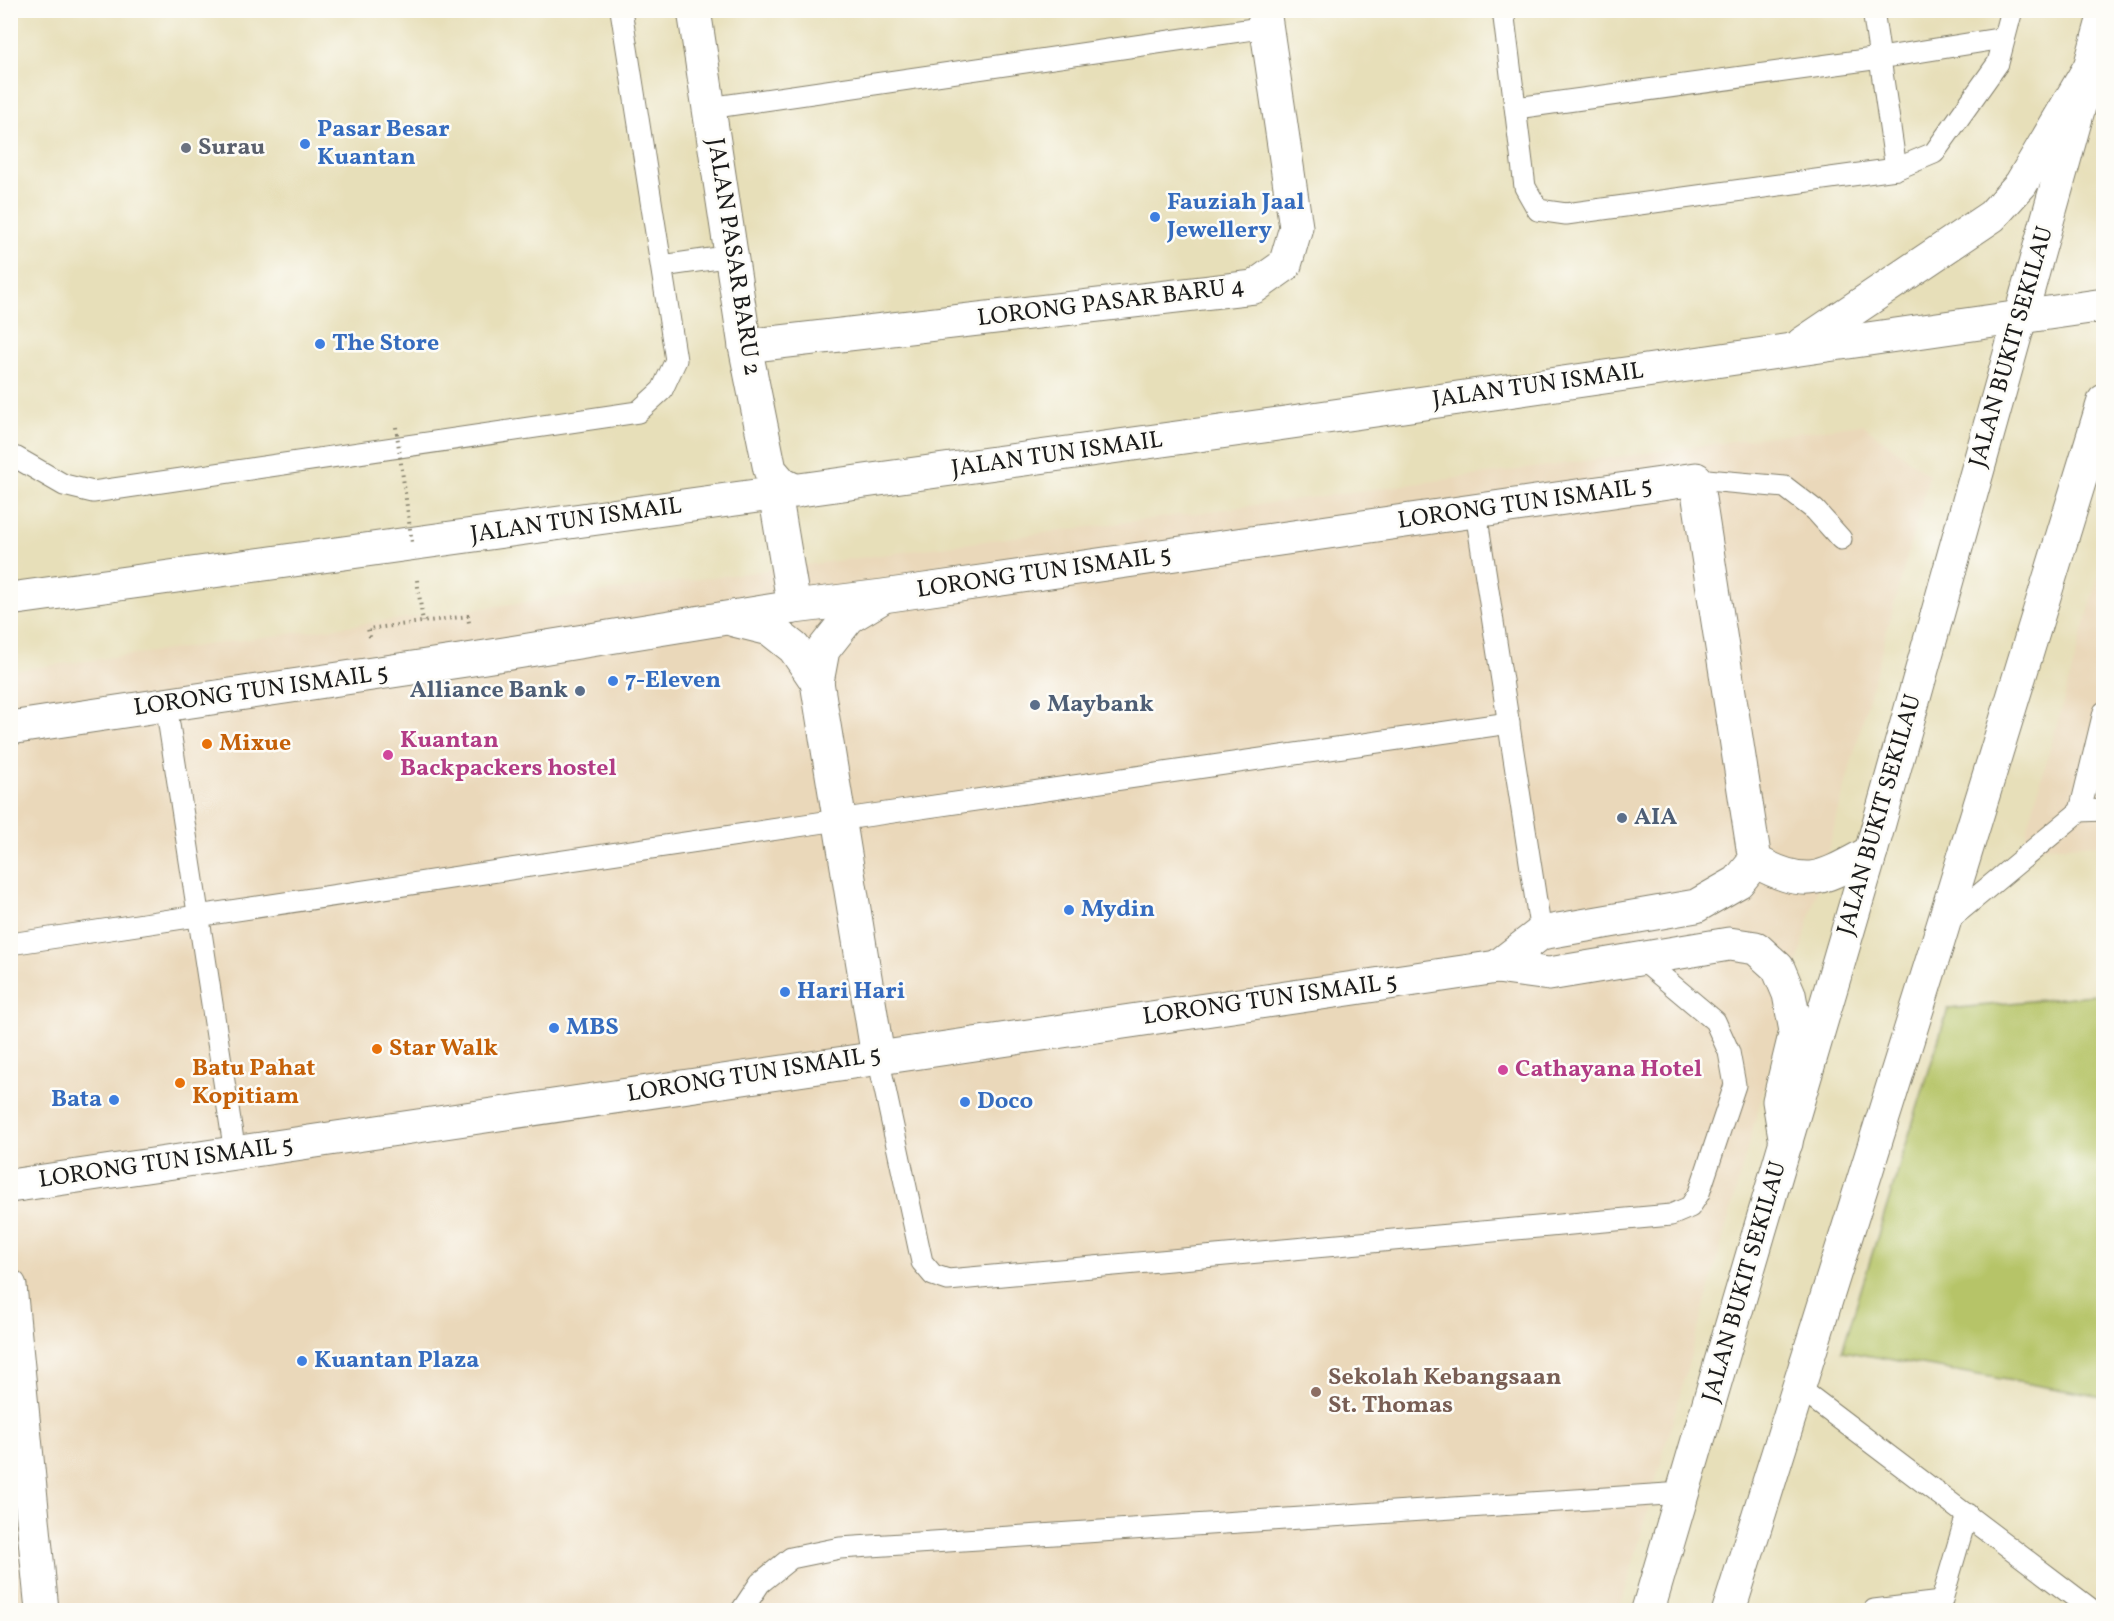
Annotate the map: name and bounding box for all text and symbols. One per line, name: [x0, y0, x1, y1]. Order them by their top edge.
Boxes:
place label: Pasar Besar Kuantan: [317, 113, 450, 175]
place label: Surau: [198, 131, 265, 165]
street label: JALAN PASAR BARU 2: [697, 136, 769, 378]
marker: Pasar Besar Kuantan: [298, 137, 312, 151]
marker: Surau: [179, 141, 193, 155]
place label: Fauziah Jaal Jewellery: [1166, 186, 1305, 248]
marker: Fauziah Jaal Jewellery: [1148, 210, 1162, 224]
street label: JALAN BUKIT SEKILAU: [1961, 223, 2063, 471]
street label: LORONG PASAR BARU 4: [975, 270, 1247, 336]
place label: The Store: [332, 327, 439, 361]
marker: The Store: [313, 337, 327, 351]
street label: JALAN TUN ISMAIL: [1430, 354, 1646, 418]
street label: JALAN TUN ISMAIL: [949, 423, 1165, 487]
street label: LORONG TUN ISMAIL 5: [1396, 469, 1654, 539]
street label: JALAN TUN ISMAIL: [468, 489, 684, 553]
street label: LORONG TUN ISMAIL 5: [915, 538, 1173, 608]
street label: LORONG TUN ISMAIL 5: [132, 656, 390, 726]
place label: 7-Eleven: [625, 664, 721, 698]
place label: Alliance Bank: [410, 674, 568, 708]
marker: 7-Eleven: [606, 674, 620, 688]
marker: Alliance Bank: [573, 684, 587, 698]
place label: Maybank: [1047, 688, 1154, 722]
street label: JALAN BUKIT SEKILAU: [1829, 691, 1931, 939]
marker: Maybank: [1028, 698, 1042, 712]
place label: Kuantan Backpackers hostel: [400, 724, 617, 786]
place label: Mixue: [219, 727, 291, 761]
marker: Mixue: [200, 737, 214, 751]
marker: Kuantan Backpackers hostel: [381, 748, 395, 762]
place label: AIA: [1634, 801, 1677, 835]
marker: AIA: [1615, 811, 1629, 825]
place label: Mydin: [1081, 893, 1155, 927]
marker: Mydin: [1062, 903, 1076, 917]
street label: LORONG TUN ISMAIL 5: [1141, 965, 1399, 1035]
place label: Hari Hari: [797, 975, 905, 1009]
marker: Hari Hari: [778, 985, 792, 999]
place label: MBS: [566, 1011, 619, 1045]
marker: MBS: [547, 1021, 561, 1035]
place label: Star Walk: [389, 1032, 499, 1066]
street label: LORONG TUN ISMAIL 5: [625, 1038, 883, 1112]
marker: Star Walk: [370, 1042, 384, 1056]
place label: Batu Pahat Kopitiam: [192, 1052, 315, 1114]
place label: Cathayana Hotel: [1515, 1053, 1702, 1087]
marker: Cathayana Hotel: [1496, 1063, 1510, 1077]
marker: Batu Pahat Kopitiam: [173, 1076, 187, 1090]
place label: Bata: [51, 1083, 102, 1117]
place label: Doco: [977, 1085, 1033, 1119]
marker: Bata: [107, 1093, 121, 1107]
marker: Doco: [958, 1095, 972, 1109]
street label: LORONG TUN ISMAIL 5: [37, 1128, 295, 1198]
street label: JALAN BUKIT SEKILAU: [1694, 1158, 1796, 1406]
place label: Kuantan Plaza: [314, 1344, 479, 1378]
marker: Kuantan Plaza: [295, 1354, 309, 1368]
place label: Sekolah Kebangsaan St. Thomas: [1328, 1361, 1562, 1423]
marker: Sekolah Kebangsaan St. Thomas: [1309, 1385, 1323, 1399]

